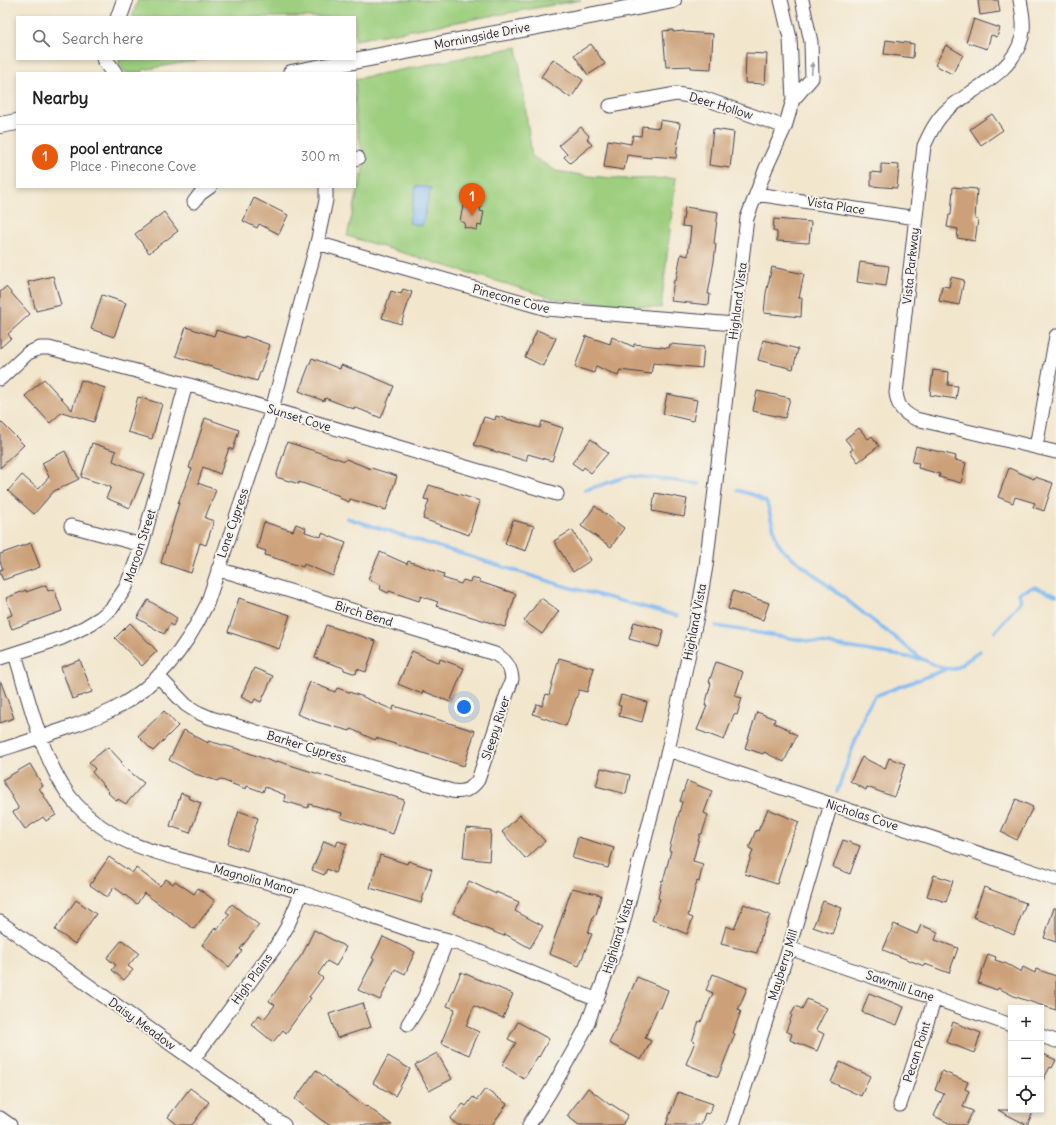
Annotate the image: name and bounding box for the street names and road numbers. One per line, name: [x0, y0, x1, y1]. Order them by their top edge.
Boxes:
street label: Morningside Drive: [433, 19, 531, 52]
street label: Deer Hollow: [687, 89, 755, 123]
street label: Vista Place: [806, 194, 866, 217]
street label: Vista Parkway: [899, 227, 922, 305]
street label: Highland Vista: [725, 261, 750, 341]
street label: Pinecone Cove: [471, 281, 551, 316]
street label: Sunset Cove: [265, 401, 333, 434]
street label: Lone Cypress: [214, 486, 251, 560]
street label: Maroon Street: [121, 507, 158, 585]
street label: Highland Vista: [680, 582, 709, 662]
street label: Birch Bend: [333, 598, 395, 629]
street label: Sleepy River: [478, 694, 513, 762]
street label: Barker Cypress: [265, 727, 349, 766]
street label: Nicholas Cove: [824, 796, 900, 833]
street label: Magnolia Manor: [212, 861, 300, 898]
street label: Highland Vista: [599, 896, 636, 975]
street label: Mayberry Mill: [765, 927, 800, 1002]
street label: High Plains: [228, 950, 275, 1007]
street label: Sawmill Lane: [864, 967, 936, 1004]
street label: Daisy Meadow: [106, 994, 179, 1053]
street label: Pecan Point: [900, 1019, 933, 1084]

